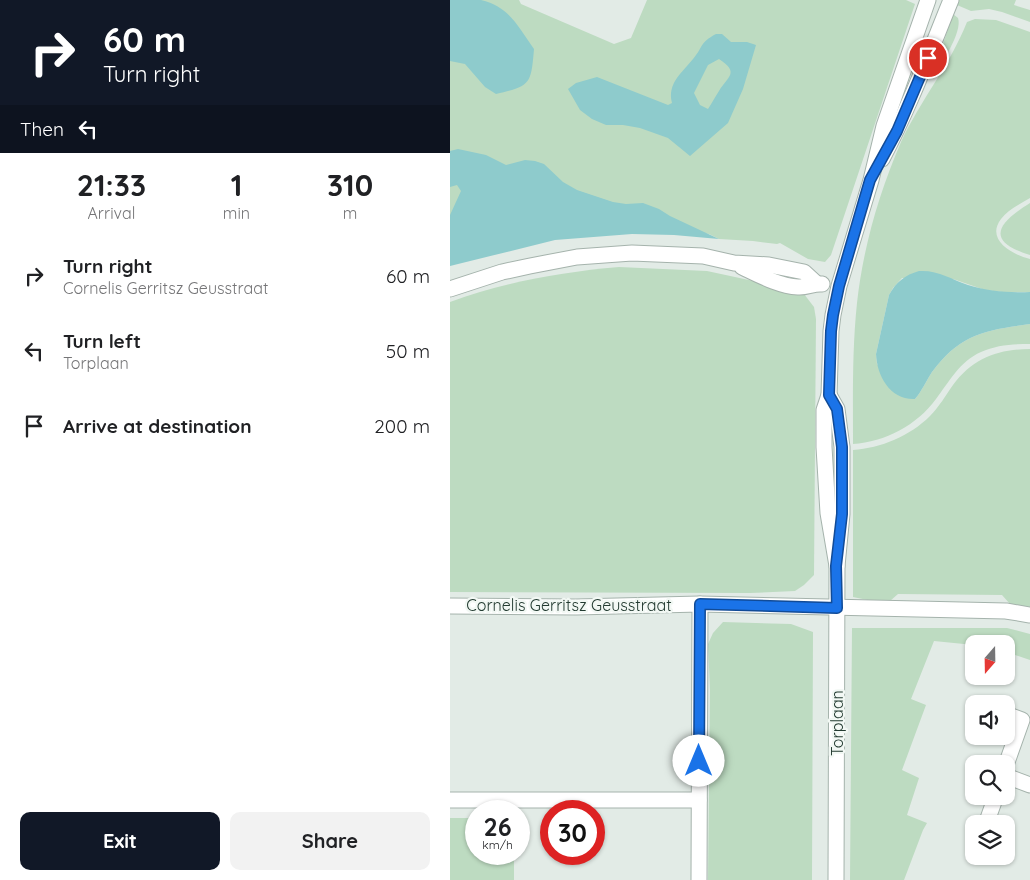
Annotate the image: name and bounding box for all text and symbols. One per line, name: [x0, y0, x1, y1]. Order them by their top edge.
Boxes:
text: 60 m: [103, 17, 186, 61]
icon: right: [20, 20, 85, 85]
pin: [907, 37, 949, 79]
icon: arrive: [914, 44, 942, 72]
text: Turn right: [103, 60, 200, 88]
icon: left: [74, 115, 102, 143]
text: Then: [20, 117, 64, 141]
text: 21:33: [77, 166, 146, 204]
text: 1: [231, 166, 242, 204]
text: 310: [327, 166, 373, 204]
text: Arrival: [87, 203, 135, 223]
text: min: [223, 203, 250, 223]
text: m: [343, 203, 357, 223]
text: Turn right: [63, 254, 152, 278]
icon: right: [20, 262, 48, 290]
text: 60 m: [386, 264, 430, 288]
text: Cornelis Gerritsz Geusstraat: [63, 278, 268, 298]
text: Turn left: [63, 329, 141, 353]
icon: left: [20, 337, 48, 365]
text: 50 m: [386, 339, 430, 363]
text: Torplaan: [63, 353, 129, 373]
icon: arrive: [20, 412, 48, 440]
text: Arrive at destination: [63, 414, 252, 438]
text: 200 m: [374, 414, 430, 438]
street label: Cornelis Gerritsz Geusstraat: [466, 595, 672, 615]
north arrow: [965, 635, 1015, 685]
map controls: [965, 635, 1015, 865]
street label: Torplaan: [827, 690, 847, 756]
button: sound: [965, 695, 1015, 745]
position arrow: [672, 734, 724, 786]
button: search: [965, 755, 1015, 805]
speed limit sign: 30: [540, 800, 605, 865]
text: 26: [483, 811, 512, 842]
button: Exit: [20, 812, 220, 870]
button: Share: [230, 812, 430, 870]
button: layers: [965, 815, 1015, 865]
text: km/h: [482, 837, 513, 852]

